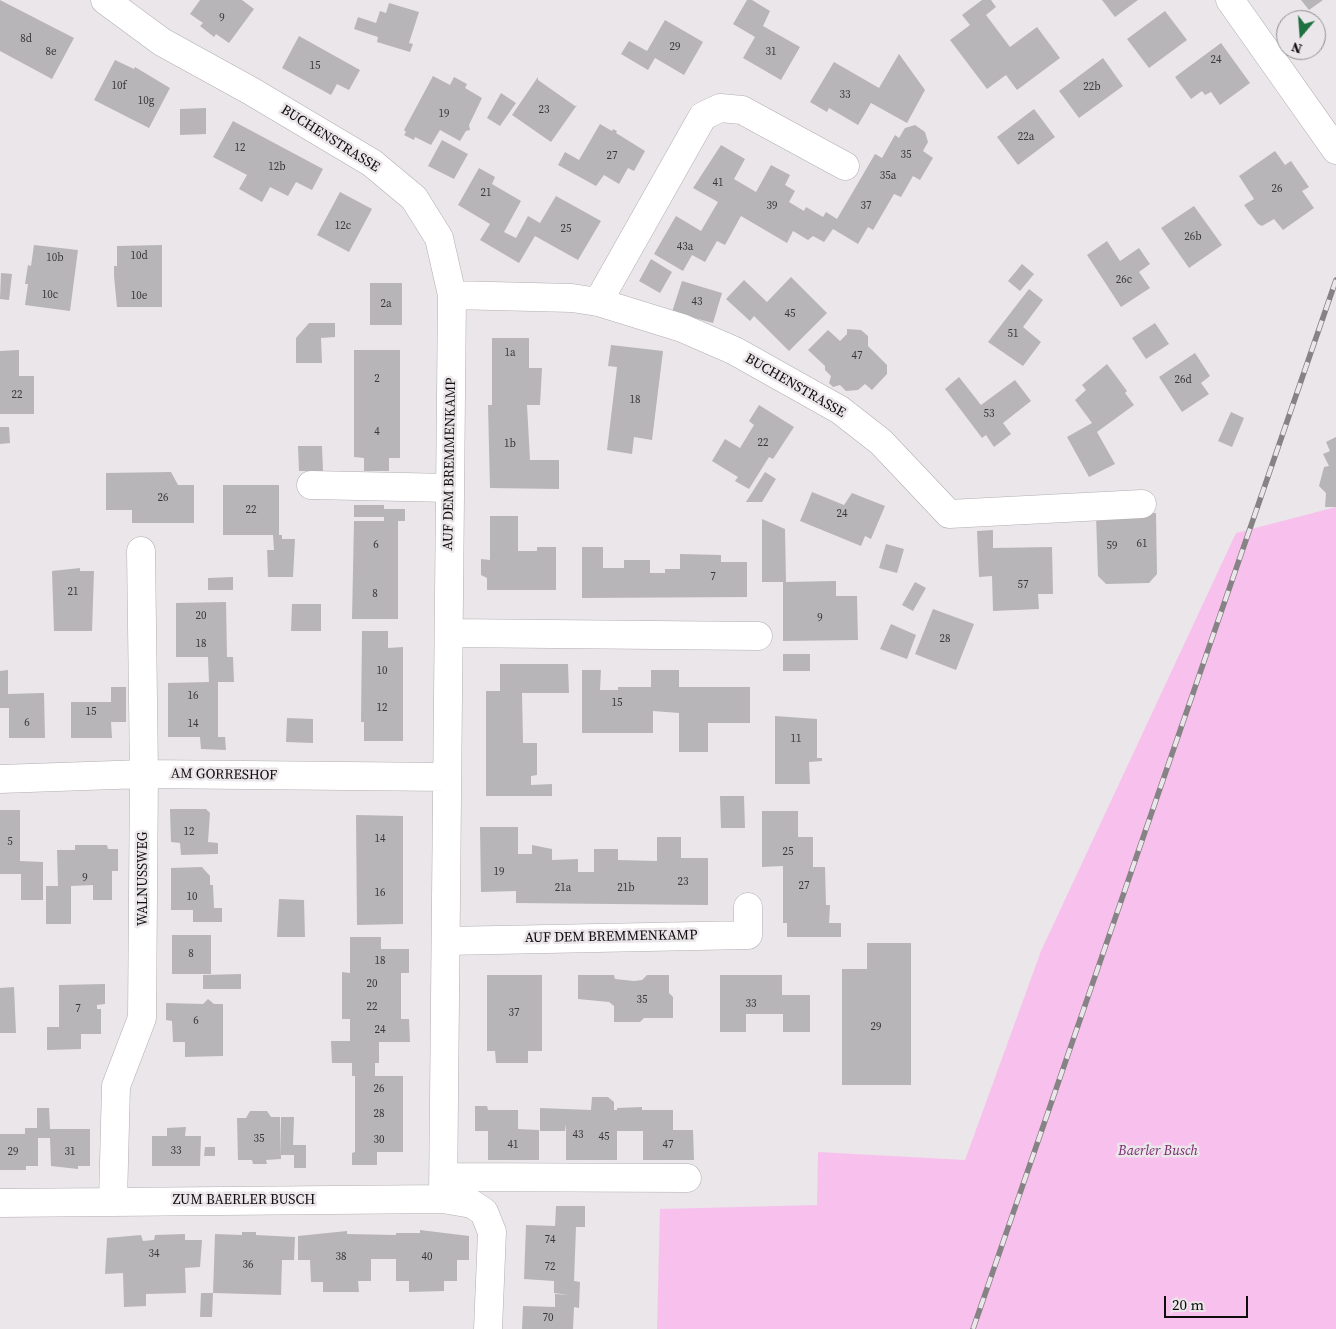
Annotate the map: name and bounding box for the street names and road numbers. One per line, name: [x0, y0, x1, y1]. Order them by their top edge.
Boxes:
street label: BUCHENSTRASSE: [278, 102, 382, 176]
street label: BUCHENSTRASSE: [742, 350, 848, 422]
street label: AUF DEM BREMMENKAMP: [440, 377, 460, 551]
street label: AM GORRESHOF: [171, 766, 277, 784]
street label: WALNUSSWEG: [135, 832, 151, 926]
street label: AUF DEM BREMMENKAMP: [524, 927, 698, 947]
street label: ZUM BAERLER BUSCH: [173, 1192, 315, 1208]

